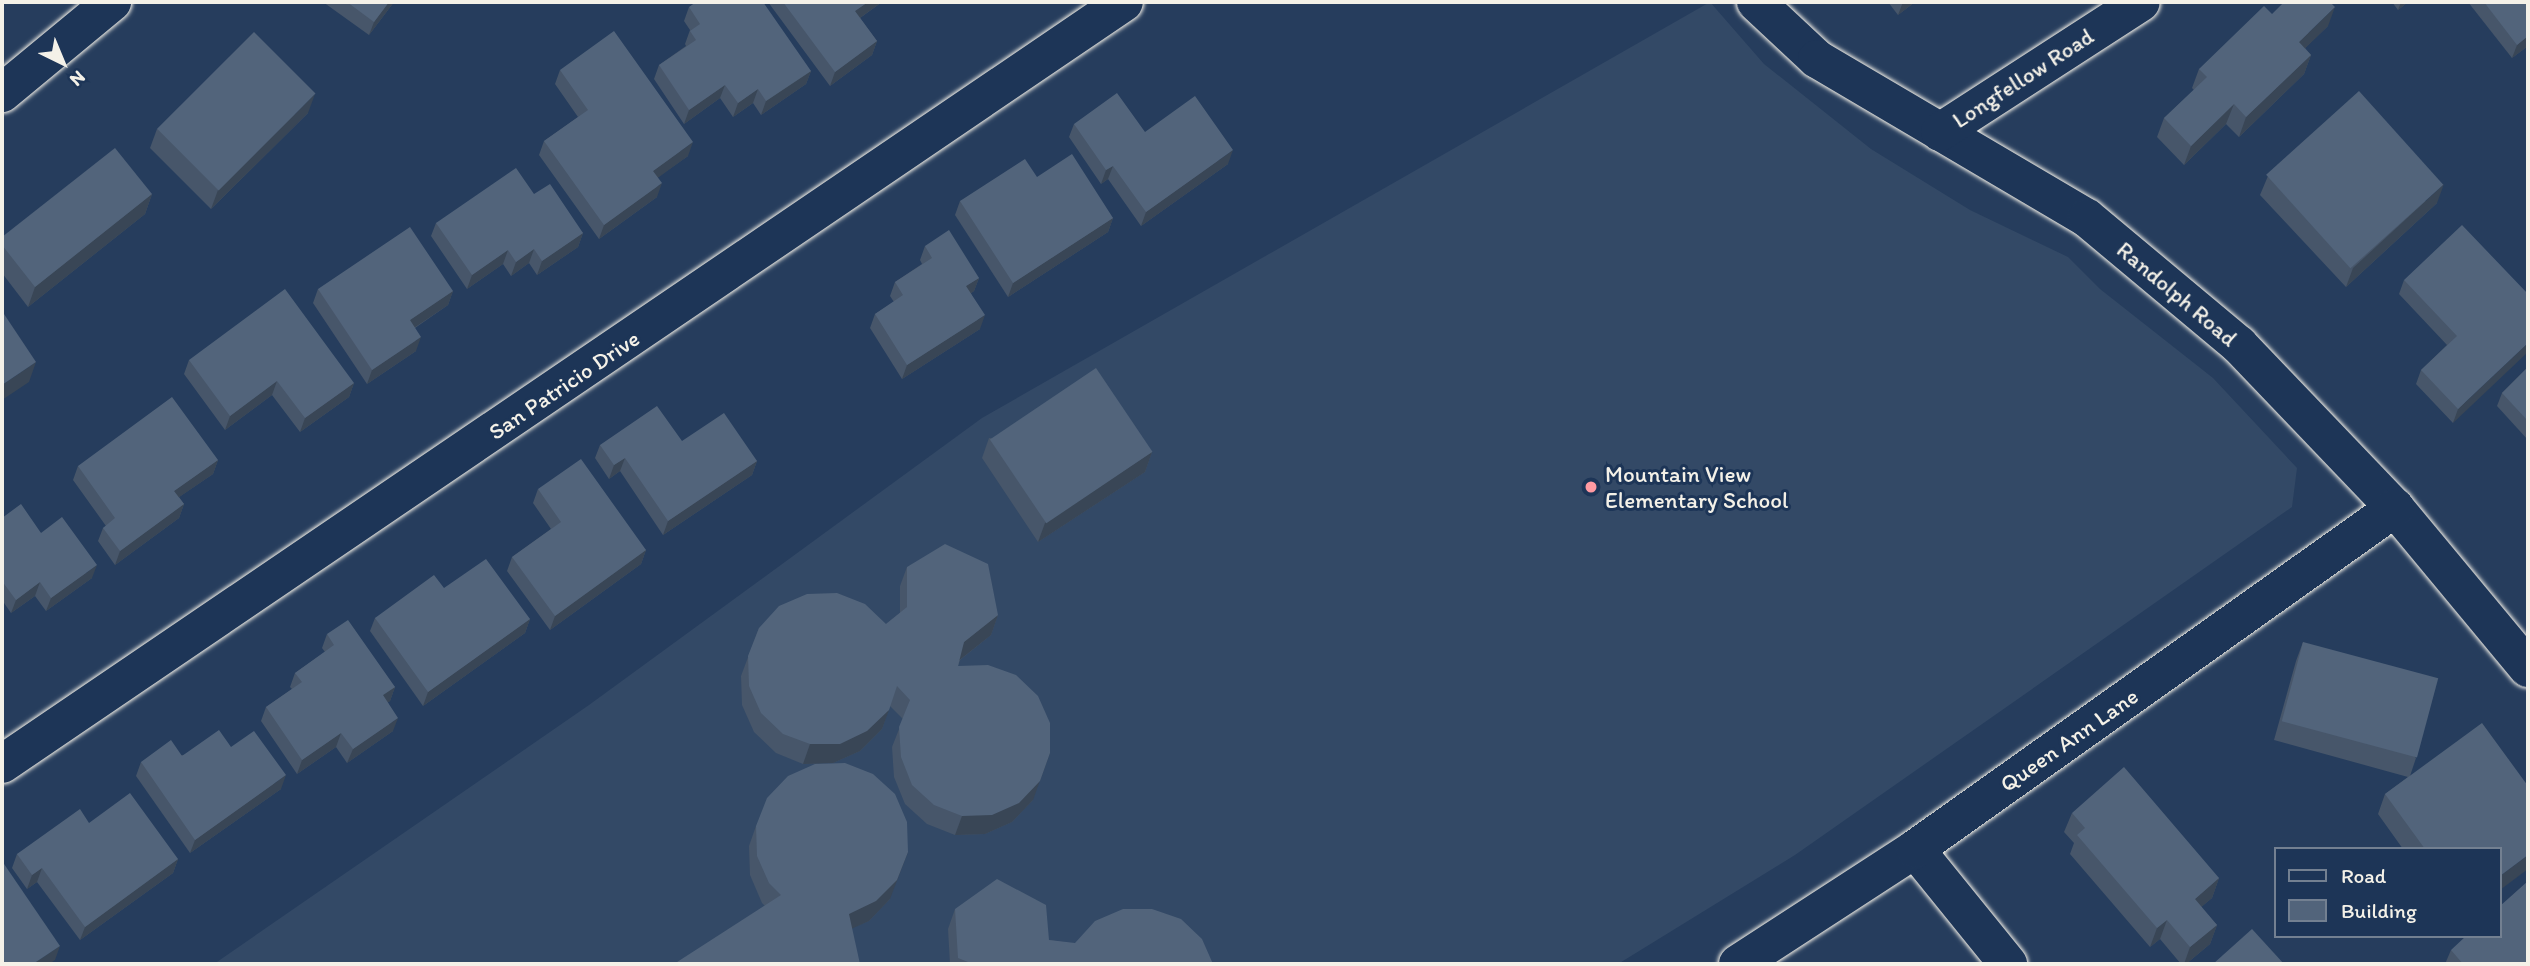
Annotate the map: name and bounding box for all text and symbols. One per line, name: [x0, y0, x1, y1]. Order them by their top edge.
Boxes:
street label: Longfellow Road: [1947, 22, 2099, 134]
north arrow: [28, 28, 98, 98]
text: N: [65, 66, 90, 92]
street label: Randolph Road: [2111, 236, 2243, 352]
street label: San Patricio Drive: [483, 324, 645, 446]
place label: Mountain View Elementary School: [1605, 460, 1788, 514]
marker: Mountain View Elementary School: [1583, 479, 1599, 495]
street label: Queen Ann Lane: [1995, 682, 2143, 798]
legend: [2274, 847, 2502, 938]
text: Road: [2341, 863, 2386, 888]
text: Building: [2341, 898, 2417, 923]

